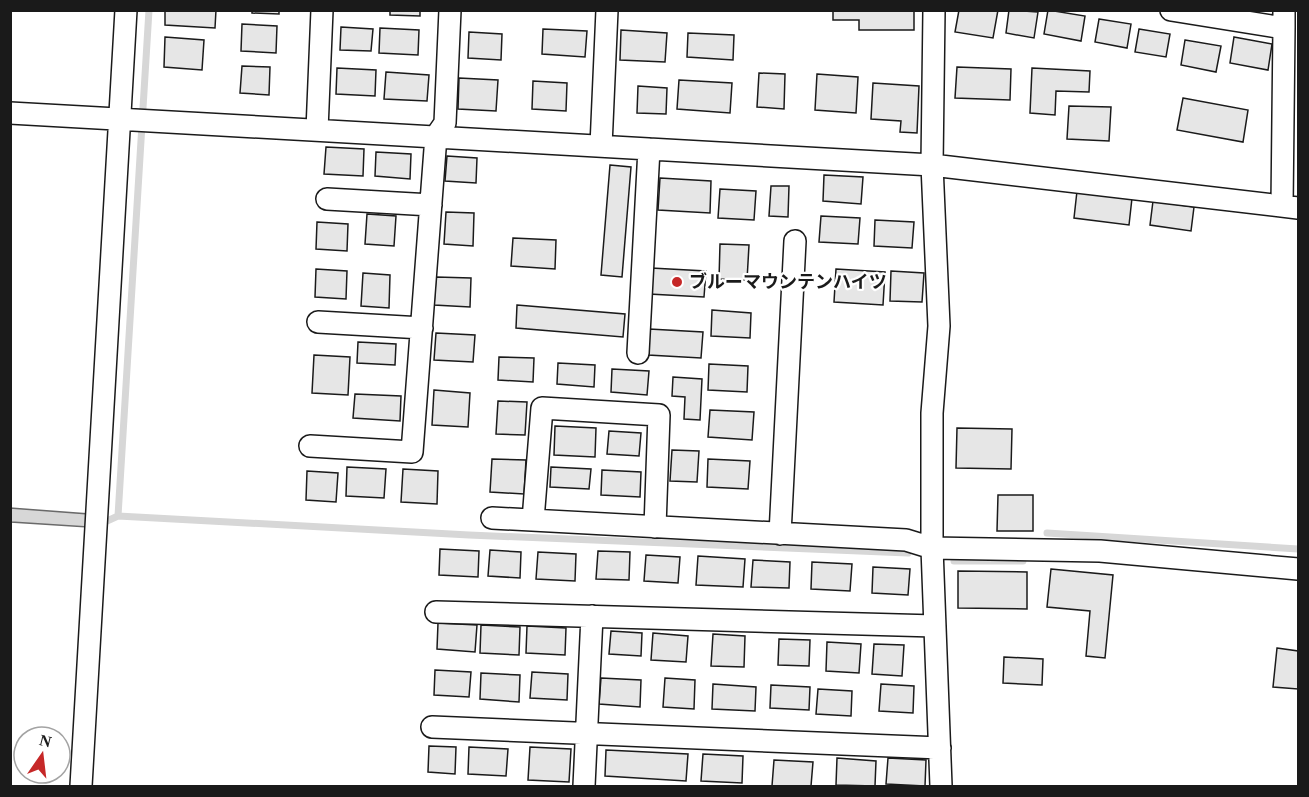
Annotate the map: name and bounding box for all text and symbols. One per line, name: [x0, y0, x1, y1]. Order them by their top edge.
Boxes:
place label: ブルーマウンテンハイツ: [689, 272, 887, 292]
marker: ブルーマウンテンハイツ: [670, 275, 684, 289]
north arrow: [12, 725, 72, 785]
text: N: [38, 731, 54, 751]

